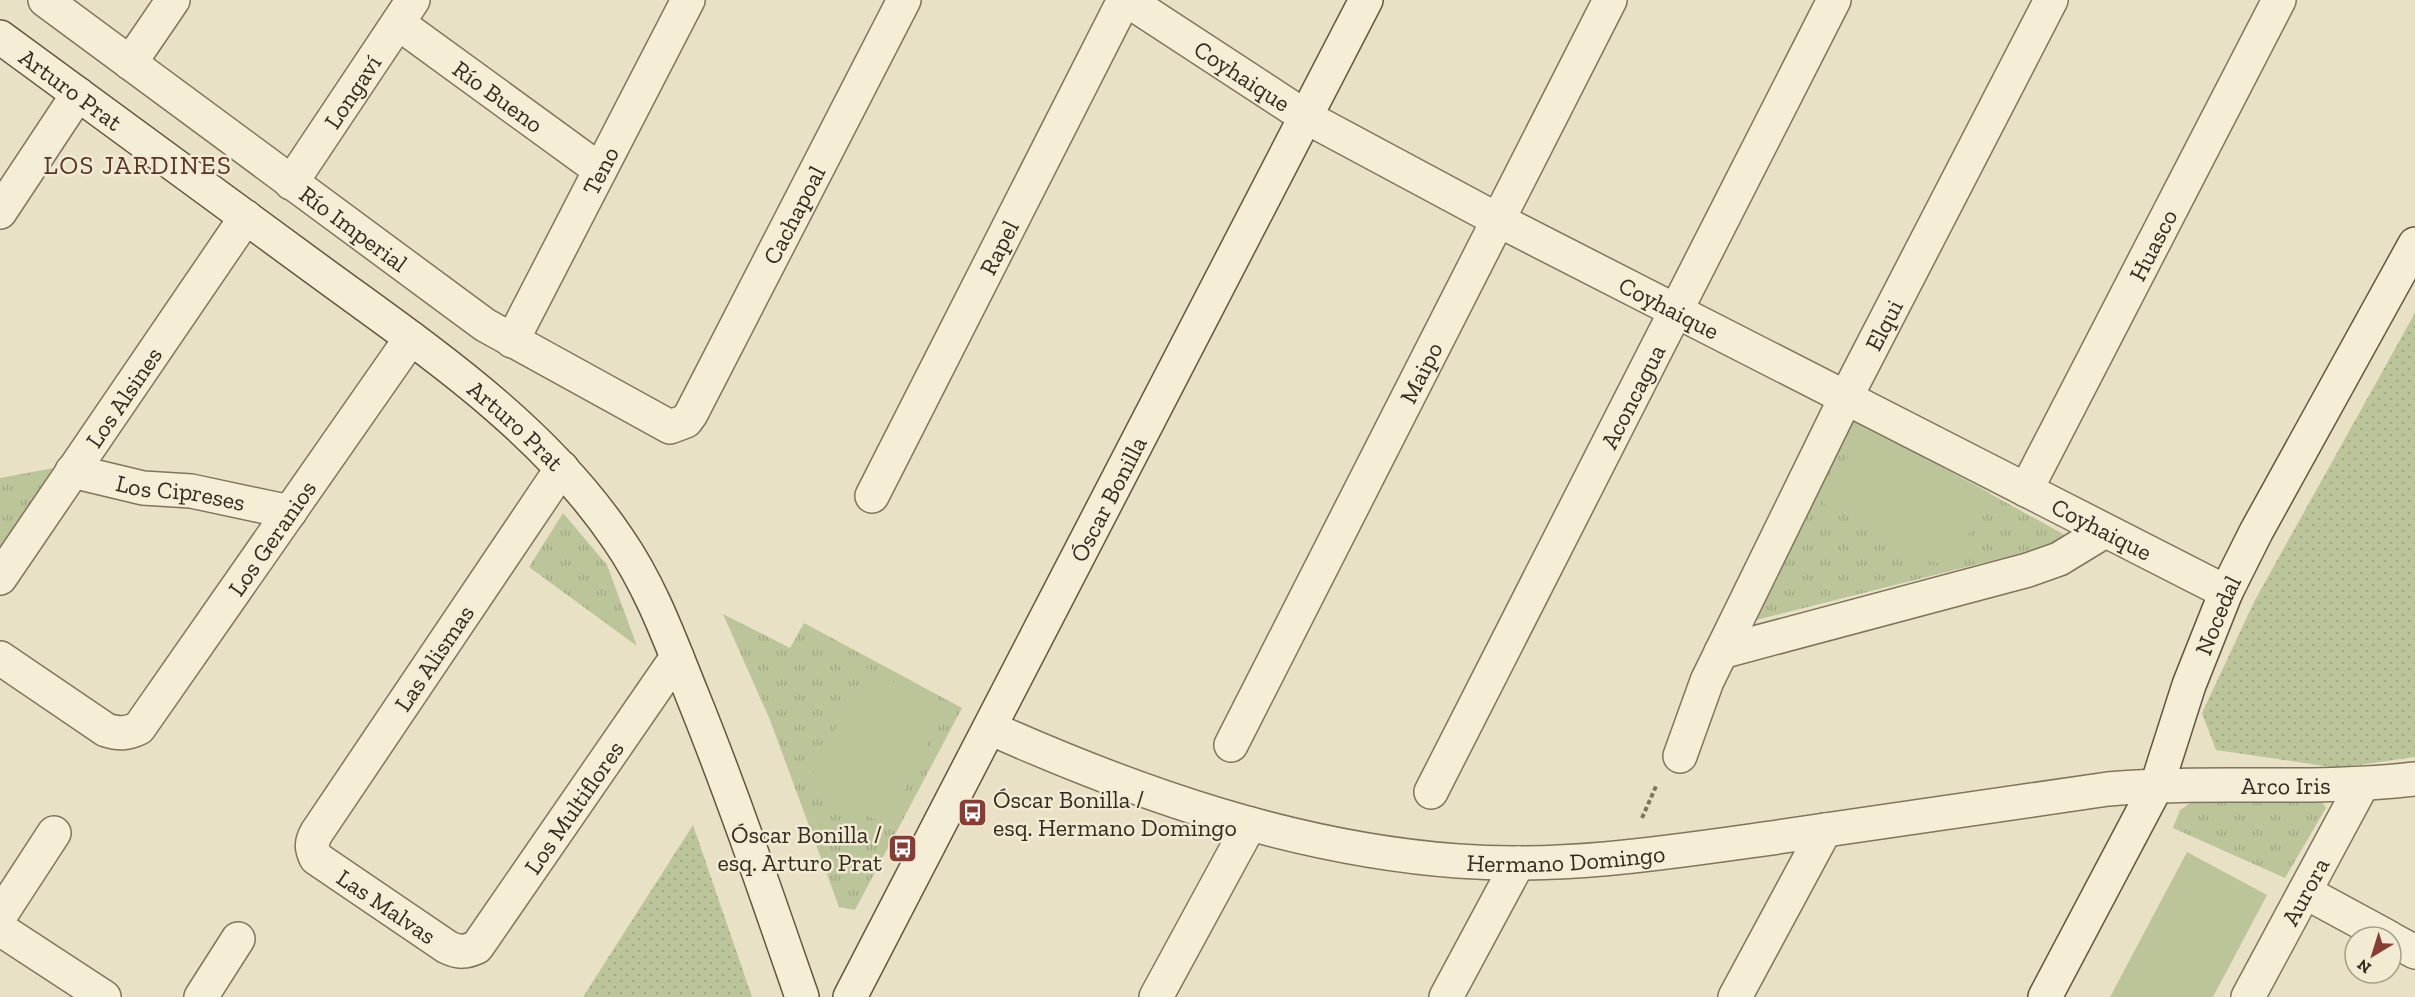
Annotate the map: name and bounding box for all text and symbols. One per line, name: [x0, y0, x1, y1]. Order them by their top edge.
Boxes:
street label: Coyhaique: [1189, 34, 1296, 117]
street label: Arturo Prat: [14, 42, 128, 136]
street label: Longaví: [317, 49, 387, 134]
street label: Río Bueno: [447, 53, 549, 138]
street label: Teno: [576, 141, 625, 200]
district label: LOS JARDINES: [44, 149, 232, 181]
street label: Cachapoal: [756, 161, 831, 269]
street label: Río Imperial: [294, 179, 414, 278]
street label: Huasco: [2122, 204, 2183, 285]
street label: Rapel: [972, 215, 1024, 279]
street label: Coyhaique: [1614, 270, 1724, 345]
street label: Elqui: [1858, 294, 1908, 355]
street label: Maipo: [1393, 337, 1448, 408]
street label: Aconcagua: [1594, 339, 1671, 453]
street label: Los Alsines: [79, 341, 168, 453]
street label: Arturo Prat: [462, 374, 570, 476]
street label: Óscar Bonilla: [1063, 431, 1153, 567]
street label: Los Cipreses: [113, 468, 248, 517]
street label: Los Geranios: [221, 475, 322, 601]
street label: Coyhaique: [2047, 491, 2157, 566]
street label: Nocedal: [2188, 571, 2246, 659]
street label: Las Alismas: [388, 599, 480, 717]
street label: Los Multiflores: [517, 735, 630, 879]
street label: Arco Iris: [2241, 770, 2331, 800]
place label: Óscar Bonilla / esq. Hermano Domingo: [993, 785, 1237, 842]
bus stop icon: Óscar Bonilla / esq. Hermano Domingo: [956, 797, 988, 829]
place label: Óscar Bonilla / esq. Arturo Prat: [717, 820, 882, 877]
bus stop icon: Óscar Bonilla / esq. Arturo Prat: [887, 832, 919, 864]
street label: Hermano Domingo: [1466, 838, 1667, 878]
street label: Aurora: [2275, 852, 2335, 930]
street label: Las Malvas: [332, 862, 442, 950]
north arrow: [2343, 925, 2403, 985]
text: N: [2353, 955, 2375, 978]

